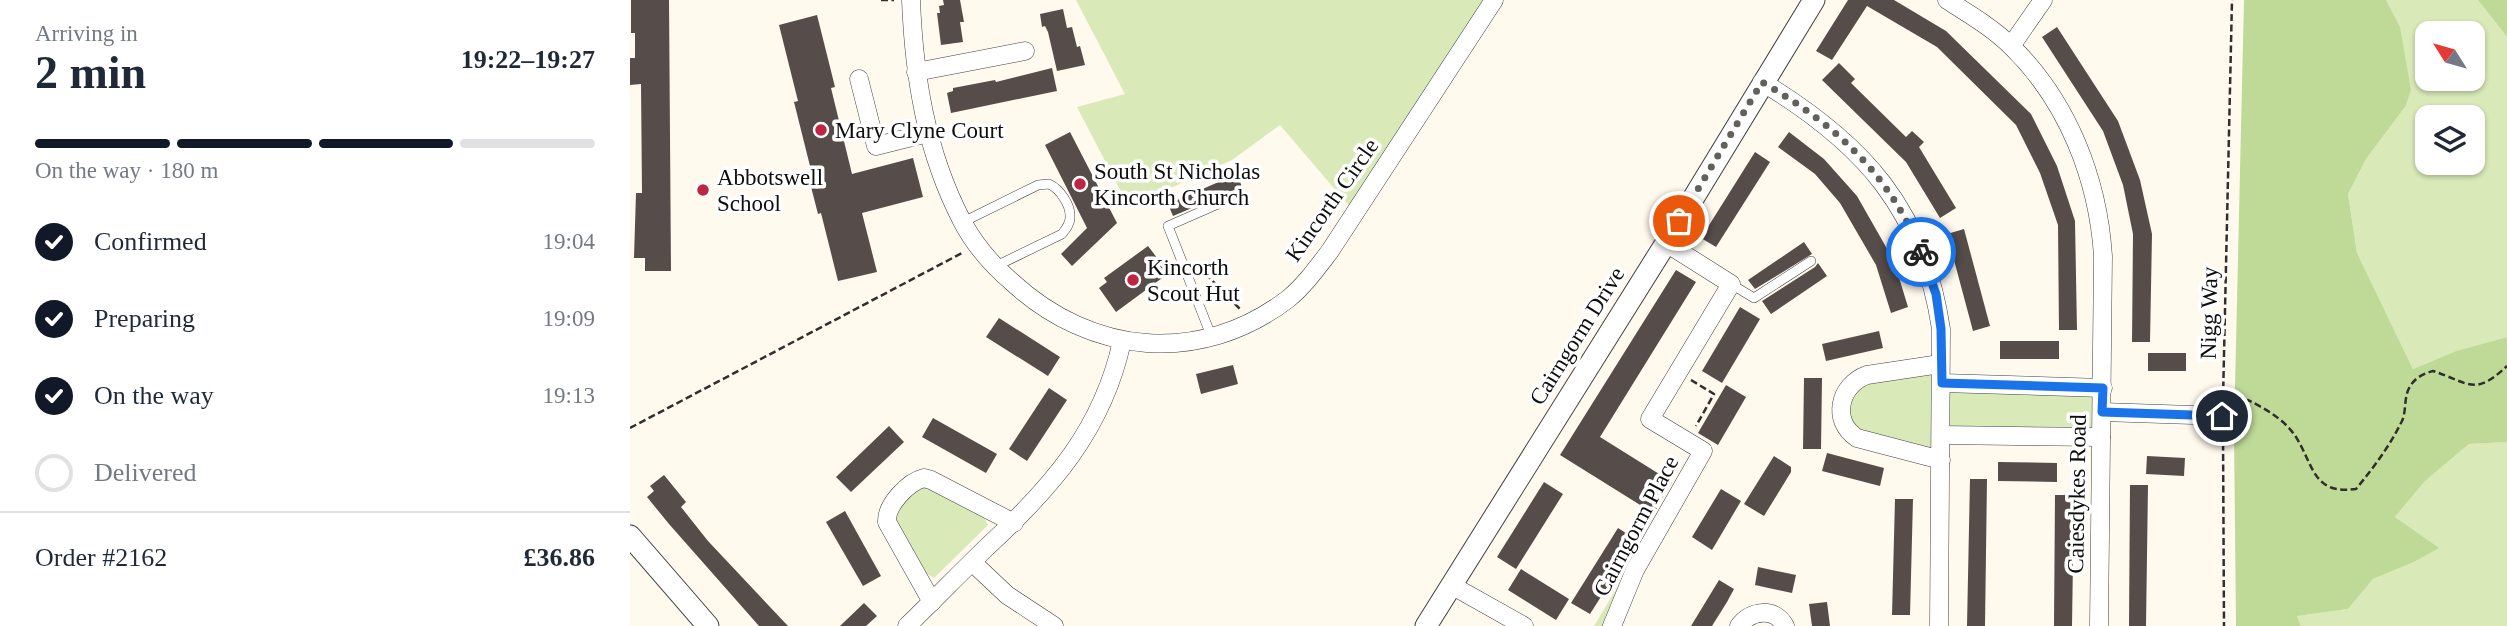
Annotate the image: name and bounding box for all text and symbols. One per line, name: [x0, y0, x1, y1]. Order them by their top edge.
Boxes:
text: Arriving in: [35, 21, 138, 46]
north arrow: [2415, 21, 2485, 91]
map controls: [2415, 21, 2485, 175]
text: 19:22–19:27: [461, 45, 595, 74]
text: 2 min: [35, 47, 146, 98]
button: layers: [2415, 105, 2485, 175]
place label: Mary Clyne Court: [835, 118, 1004, 143]
marker: Mary Clyne Court: [813, 122, 829, 138]
street label: Kincorth Circle: [1281, 134, 1383, 266]
text: On the way · 180 m: [35, 158, 218, 183]
place label: South St Nicholas Kincorth Church: [1094, 159, 1260, 210]
place label: Abbotswell School: [717, 165, 823, 216]
marker: South St Nicholas Kincorth Church: [1072, 176, 1088, 192]
marker: Abbotswell School: [695, 182, 711, 198]
pin: [1649, 191, 1709, 251]
icon: bag: [1660, 202, 1698, 240]
courier: [1886, 217, 1956, 287]
icon: check: [35, 223, 73, 261]
text: Confirmed: [94, 227, 207, 256]
text: 19:04: [543, 229, 595, 254]
icon: bike: [1902, 233, 1940, 271]
place label: Kincorth Scout Hut: [1147, 255, 1240, 306]
street label: Cairngorm Drive: [1525, 262, 1629, 410]
street label: Nigg Way: [2196, 266, 2222, 360]
marker: Kincorth Scout Hut: [1125, 272, 1141, 288]
icon: check: [35, 300, 73, 338]
text: Preparing: [94, 304, 195, 333]
text: 19:09: [543, 306, 595, 331]
icon: check: [35, 377, 73, 415]
text: On the way: [94, 381, 214, 410]
text: 19:13: [543, 383, 595, 408]
pin: [2192, 386, 2252, 446]
icon: home: [2203, 397, 2241, 435]
street label: Caiesdykes Road: [2063, 414, 2091, 574]
street label: Cairngorm Place: [1589, 452, 1683, 600]
text: Delivered: [94, 458, 197, 487]
text: Order #2162: [35, 543, 167, 572]
text: £36.86: [524, 543, 595, 572]

